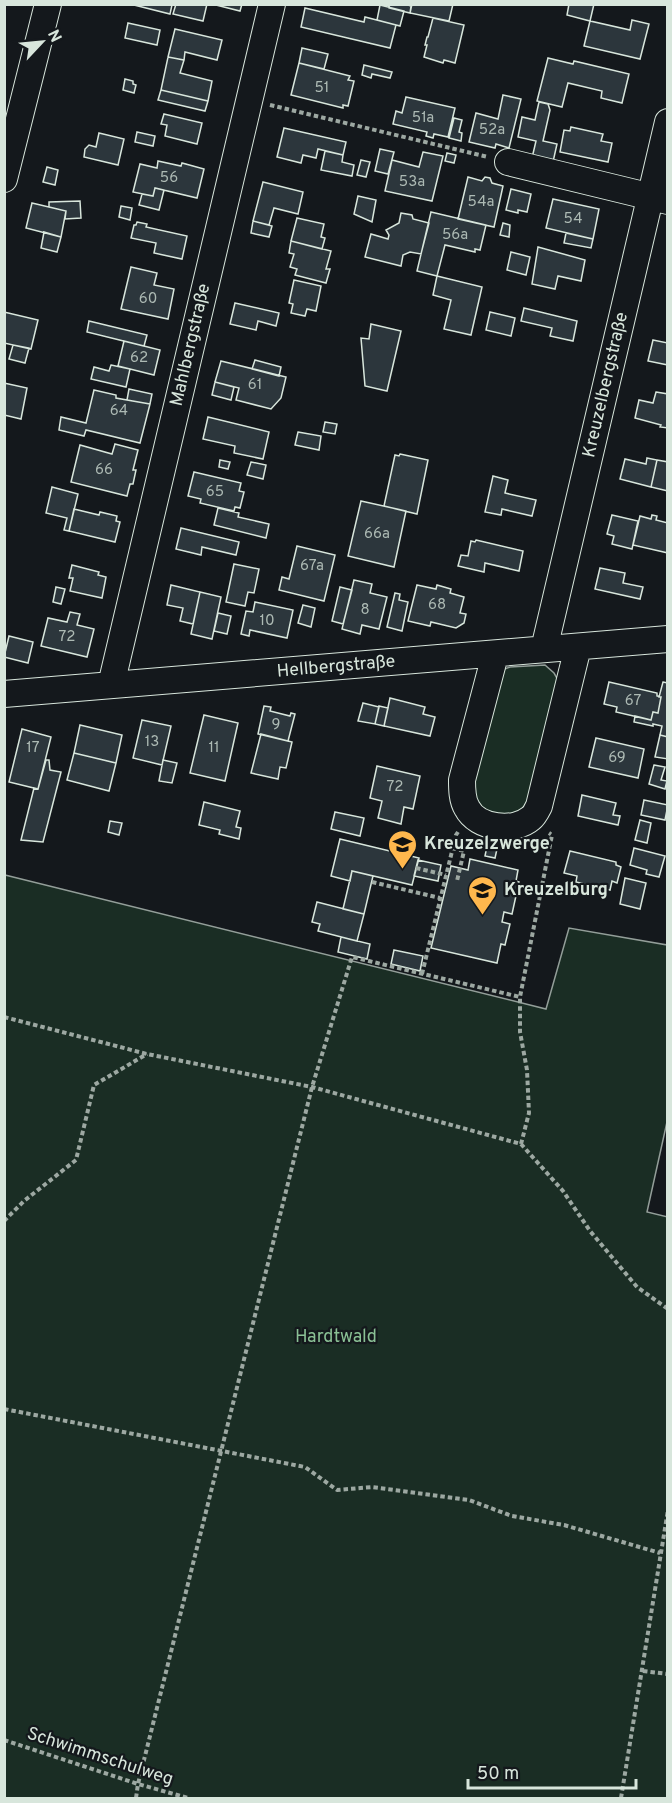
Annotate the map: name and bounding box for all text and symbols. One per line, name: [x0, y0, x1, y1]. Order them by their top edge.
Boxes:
north arrow: [12, 12, 72, 72]
text: N: [42, 27, 65, 46]
house number: 51: [315, 79, 329, 98]
house number: 51a: [412, 109, 434, 128]
house number: 52a: [479, 121, 505, 140]
house number: 56: [160, 169, 178, 188]
house number: 53a: [399, 173, 425, 192]
house number: 54a: [468, 193, 494, 212]
house number: 54: [564, 210, 582, 229]
house number: 56a: [442, 226, 468, 245]
street label: Mahlbergstraße: [166, 281, 216, 409]
house number: 60: [139, 290, 157, 309]
street label: Kreuzelbergstraße: [578, 310, 634, 460]
house number: 62: [130, 349, 148, 368]
house number: 61: [248, 376, 262, 395]
house number: 64: [110, 402, 128, 421]
house number: 66: [95, 461, 113, 480]
house number: 65: [206, 483, 224, 502]
house number: 66a: [364, 525, 390, 544]
house number: 67a: [300, 557, 324, 576]
house number: 68: [428, 596, 446, 615]
house number: 8: [360, 601, 370, 620]
house number: 10: [259, 612, 275, 631]
house number: 72: [59, 628, 75, 647]
street label: Hellbergstraße: [276, 650, 396, 684]
house number: 67: [625, 692, 641, 711]
house number: 9: [272, 716, 280, 735]
house number: 13: [145, 733, 159, 752]
house number: 17: [26, 739, 40, 758]
house number: 11: [208, 739, 220, 758]
house number: 69: [608, 749, 626, 768]
house number: 72: [387, 778, 403, 797]
school or university icon: Kreuzelzwerge: [387, 828, 419, 870]
place label: Kreuzelzwerge: [424, 833, 550, 856]
school or university icon: Kreuzelburg: [467, 874, 499, 916]
place label: Kreuzelburg: [504, 879, 608, 902]
park label: Hardtwald: [295, 1326, 377, 1349]
street label: Schwimmschulweg: [24, 1722, 176, 1792]
scale bar: [468, 1752, 636, 1790]
text: 50 m: [477, 1763, 519, 1786]

